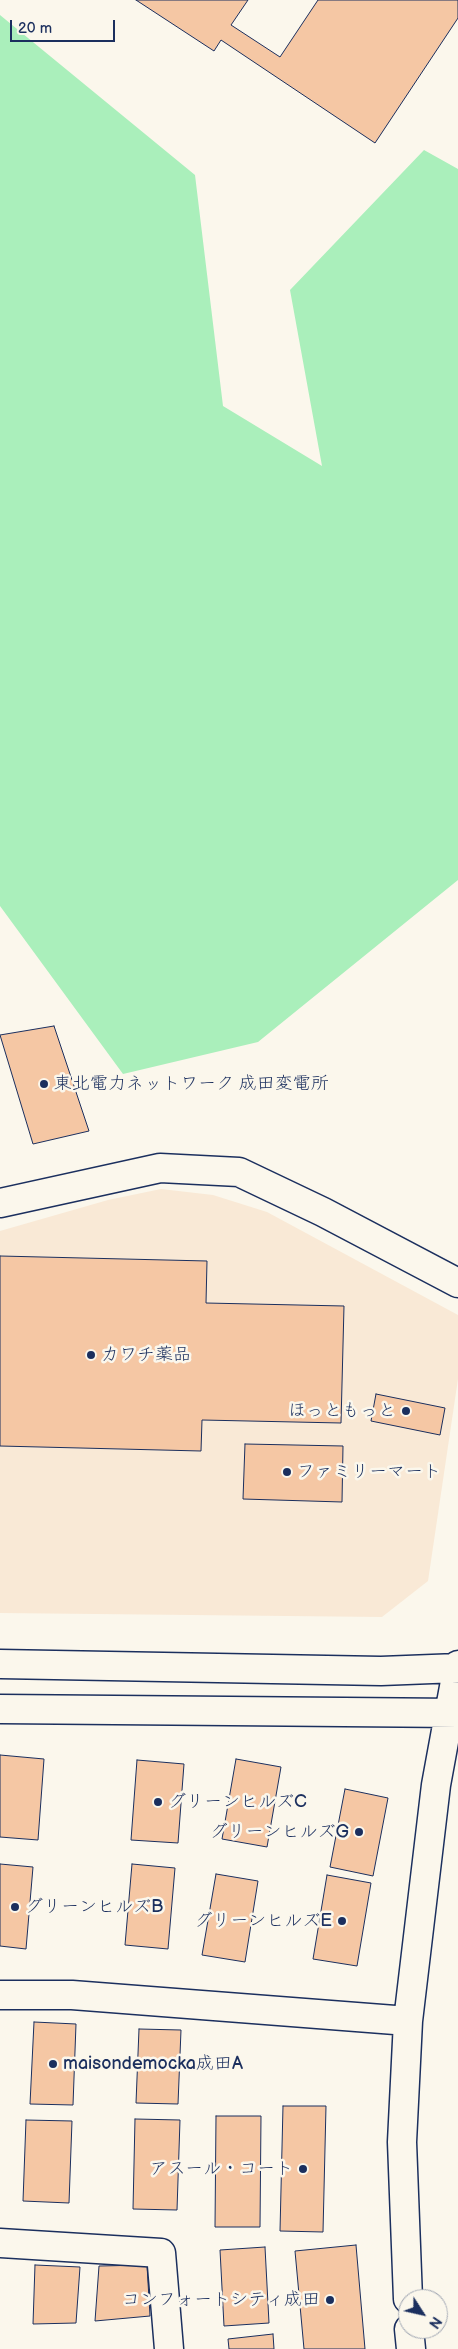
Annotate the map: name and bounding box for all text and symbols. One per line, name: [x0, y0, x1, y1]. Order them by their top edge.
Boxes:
scale bar: [12, 10, 118, 42]
text: 20 m: [18, 19, 52, 38]
place label: 東北電力ネットワーク 成田変電所: [54, 1073, 329, 1095]
marker: 東北電力ネットワーク 成田変電所: [38, 1078, 50, 1090]
place label: カワチ薬品: [101, 1344, 191, 1366]
marker: カワチ薬品: [85, 1349, 97, 1361]
place label: ほっともっと: [288, 1400, 396, 1422]
marker: ほっともっと: [400, 1405, 412, 1417]
place label: ファミリーマート: [297, 1461, 441, 1483]
marker: ファミリーマート: [281, 1466, 293, 1478]
place label: グリーンヒルズC: [168, 1791, 307, 1813]
marker: グリーンヒルズC: [152, 1796, 164, 1808]
place label: グリーンヒルズG: [210, 1821, 349, 1843]
marker: グリーンヒルズG: [353, 1826, 365, 1838]
place label: グリーンヒルズB: [25, 1896, 163, 1918]
marker: グリーンヒルズB: [9, 1901, 21, 1913]
place label: グリーンヒルズE: [194, 1910, 332, 1932]
marker: グリーンヒルズE: [336, 1915, 348, 1927]
place label: maisondemocka成田A: [63, 2053, 243, 2075]
marker: maisondemocka成田A: [47, 2058, 59, 2070]
place label: アスール・コート: [150, 2158, 293, 2180]
marker: アスール・コート: [297, 2163, 309, 2175]
place label: コンフォートシティ成田: [122, 2289, 320, 2311]
north arrow: [398, 2289, 448, 2339]
marker: コンフォートシティ成田: [324, 2294, 336, 2306]
text: N: [425, 2313, 445, 2331]

